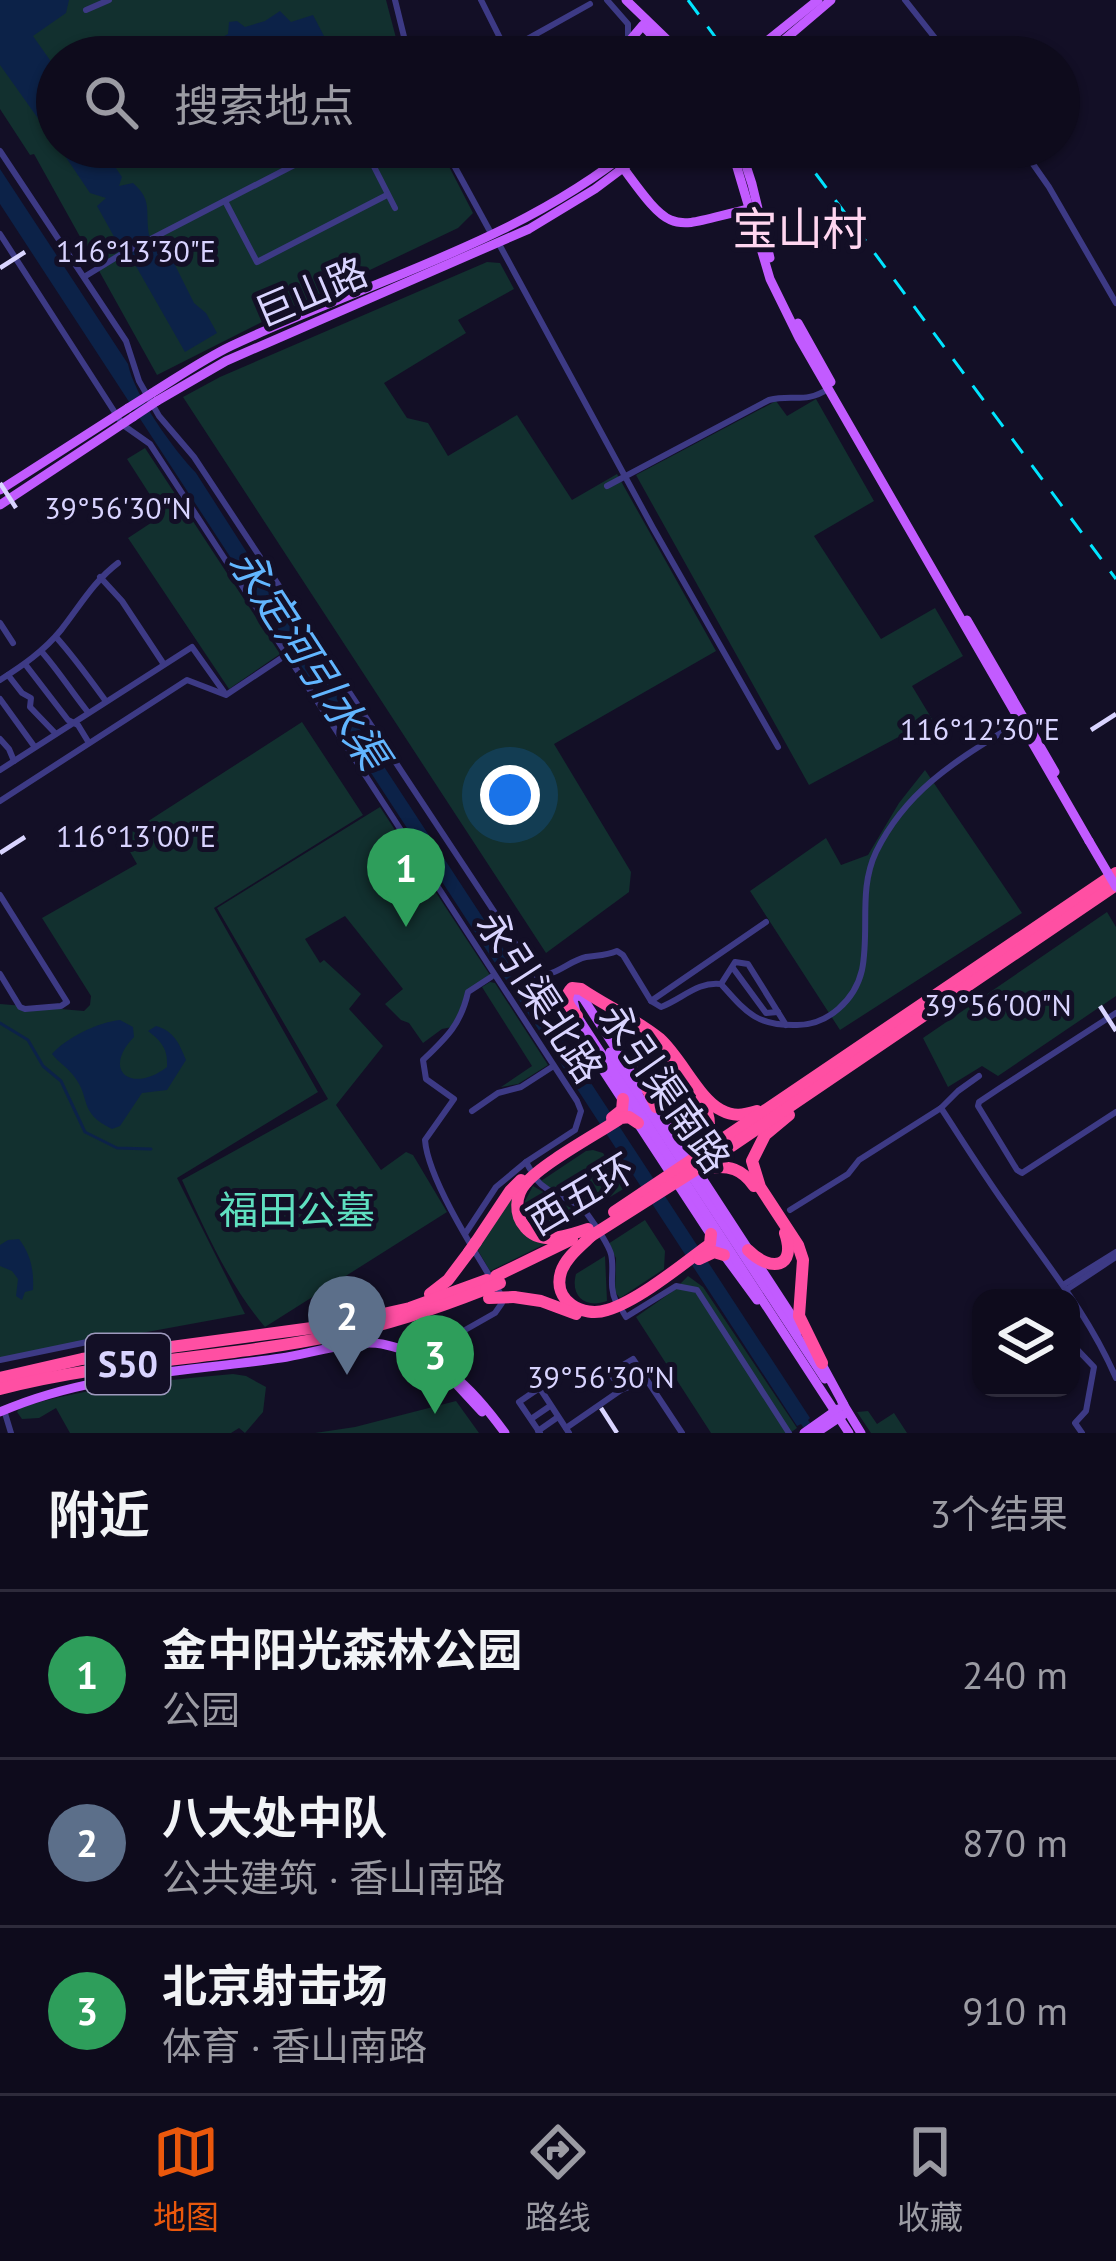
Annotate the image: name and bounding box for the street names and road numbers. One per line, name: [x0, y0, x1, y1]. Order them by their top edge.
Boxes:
street label: 巨山路: [247, 245, 375, 338]
street label: 永引渠北路: [466, 901, 615, 1092]
street label: 永引渠南路: [589, 993, 742, 1182]
street label: 西五环: [517, 1142, 644, 1246]
road number: S50: [86, 1334, 170, 1394]

